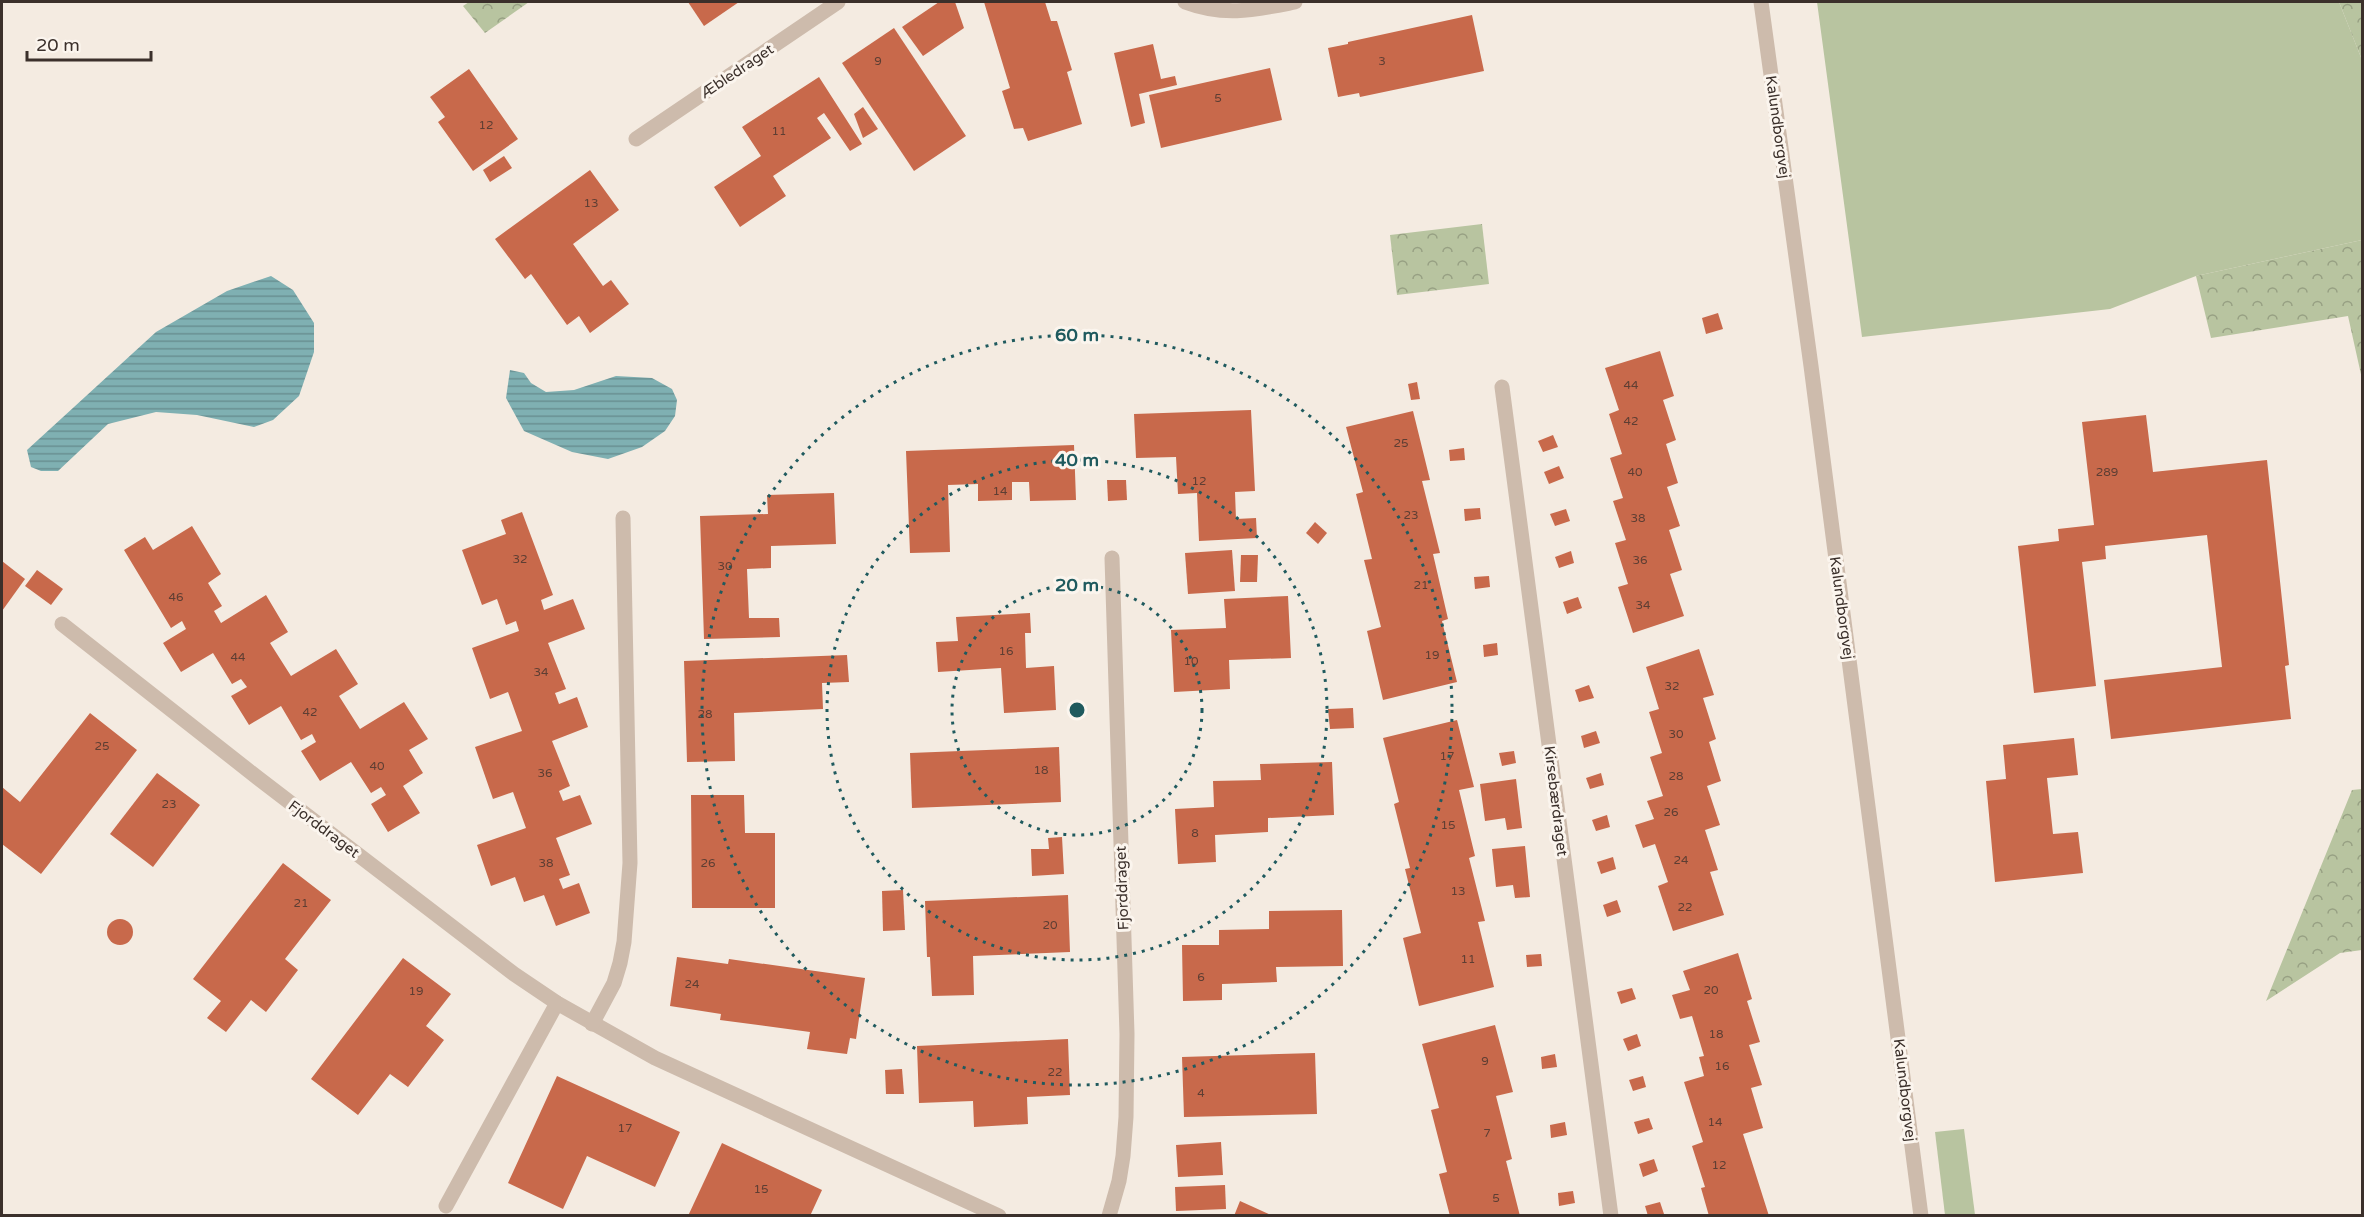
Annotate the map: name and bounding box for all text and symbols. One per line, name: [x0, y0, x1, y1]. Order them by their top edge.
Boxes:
scale bar: [27, 24, 152, 62]
text: 20 m: [36, 34, 80, 56]
street label: Æbledraget: [697, 40, 777, 102]
house number: 9: [874, 54, 882, 68]
house number: 3: [1378, 54, 1386, 68]
street label: Kalundborgvej: [1762, 74, 1794, 180]
house number: 5: [1214, 91, 1222, 105]
house number: 12: [478, 118, 494, 132]
house number: 11: [771, 124, 787, 138]
house number: 13: [583, 196, 599, 210]
text: 60 m: [1055, 324, 1099, 346]
house number: 44: [1623, 378, 1639, 392]
house number: 42: [1623, 414, 1639, 428]
house number: 25: [1393, 436, 1409, 450]
text: 40 m: [1055, 449, 1099, 471]
house number: 40: [1627, 465, 1643, 479]
house number: 289: [2096, 465, 2118, 479]
house number: 12: [1191, 474, 1207, 488]
house number: 14: [992, 484, 1008, 498]
house number: 23: [1403, 508, 1419, 522]
house number: 38: [1630, 511, 1646, 525]
house number: 32: [512, 552, 528, 566]
house number: 36: [1632, 553, 1648, 567]
street label: Kalundborgvej: [1826, 555, 1858, 661]
house number: 30: [717, 559, 733, 573]
text: 20 m: [1055, 574, 1099, 596]
house number: 21: [1413, 578, 1429, 592]
house number: 46: [168, 590, 184, 604]
house number: 34: [1635, 598, 1651, 612]
house number: 16: [998, 644, 1014, 658]
house number: 19: [1424, 648, 1440, 662]
house number: 44: [230, 650, 246, 664]
house number: 10: [1183, 654, 1199, 668]
house number: 34: [533, 665, 549, 679]
house number: 32: [1664, 679, 1680, 693]
centre of rings: [1067, 700, 1087, 720]
house number: 42: [302, 705, 318, 719]
house number: 28: [697, 707, 713, 721]
house number: 30: [1668, 727, 1684, 741]
house number: 25: [94, 739, 110, 753]
street label: Kirsebærdraget: [1540, 745, 1572, 858]
house number: 17: [1439, 749, 1455, 763]
house number: 40: [369, 759, 385, 773]
house number: 18: [1033, 763, 1049, 777]
house number: 36: [537, 766, 553, 780]
house number: 28: [1668, 769, 1684, 783]
street label: Fjorddraget: [285, 796, 363, 862]
house number: 23: [161, 797, 177, 811]
house number: 26: [1663, 805, 1679, 819]
house number: 15: [1440, 818, 1456, 832]
house number: 8: [1191, 826, 1199, 840]
street label: Fjorddraget: [1112, 845, 1132, 930]
house number: 24: [1673, 853, 1689, 867]
house number: 38: [538, 856, 554, 870]
house number: 26: [700, 856, 716, 870]
house number: 13: [1450, 884, 1466, 898]
house number: 21: [293, 896, 309, 910]
house number: 22: [1677, 900, 1693, 914]
house number: 20: [1042, 918, 1058, 932]
house number: 11: [1460, 952, 1476, 966]
house number: 6: [1197, 970, 1205, 984]
house number: 24: [684, 977, 700, 991]
house number: 20: [1703, 983, 1719, 997]
house number: 19: [408, 984, 424, 998]
house number: 18: [1708, 1027, 1724, 1041]
street label: Kalundborgvej: [1890, 1037, 1920, 1143]
house number: 9: [1481, 1054, 1489, 1068]
house number: 16: [1714, 1059, 1730, 1073]
house number: 22: [1047, 1065, 1063, 1079]
house number: 4: [1197, 1086, 1205, 1100]
house number: 14: [1707, 1115, 1723, 1129]
house number: 17: [617, 1121, 633, 1135]
house number: 7: [1483, 1126, 1491, 1140]
house number: 12: [1711, 1158, 1727, 1172]
house number: 15: [753, 1182, 769, 1196]
house number: 5: [1492, 1191, 1500, 1205]

